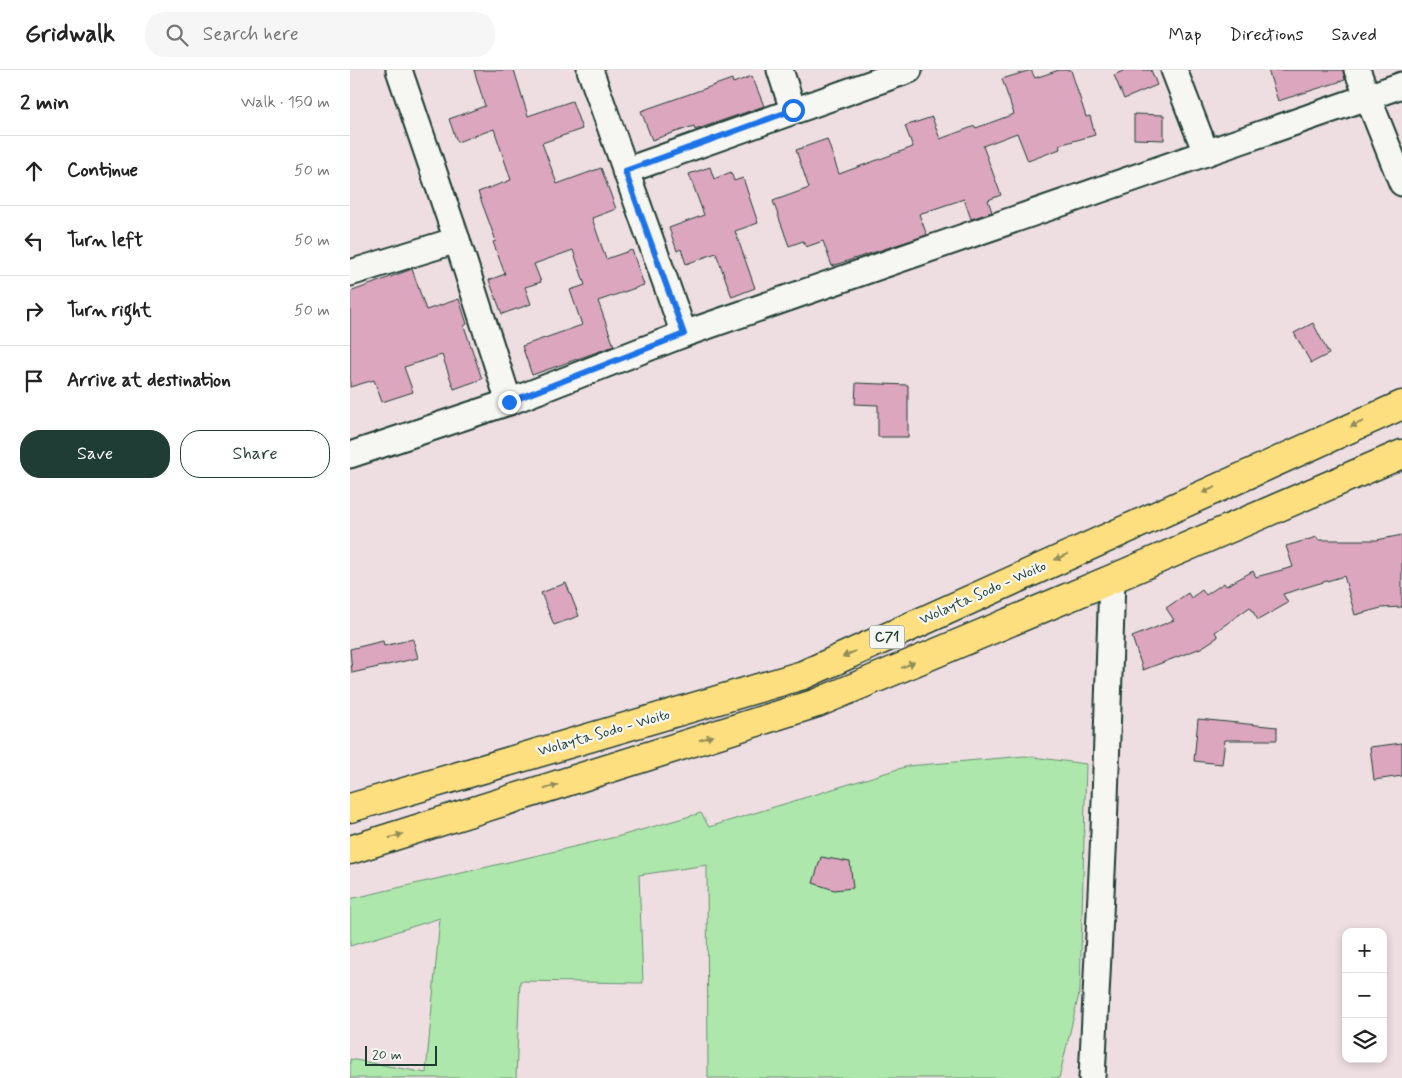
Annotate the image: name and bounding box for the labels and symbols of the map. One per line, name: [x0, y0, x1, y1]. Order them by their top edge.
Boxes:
route start: [782, 99, 805, 122]
route end: [498, 391, 521, 414]
one-way arrow: [1350, 421, 1364, 429]
one-way arrow: [1202, 487, 1216, 495]
one-way arrow: [1054, 554, 1068, 562]
street label: Wolayta Sodo - Woito: [917, 556, 1050, 630]
road number: C71: [870, 626, 904, 648]
one-way arrow: [842, 650, 856, 658]
one-way arrow: [901, 660, 915, 668]
street label: Wolayta Sodo - Woito: [536, 705, 673, 761]
one-way arrow: [699, 733, 714, 741]
one-way arrow: [544, 782, 559, 790]
one-way arrow: [389, 831, 404, 839]
scale bar: [365, 1043, 438, 1066]

